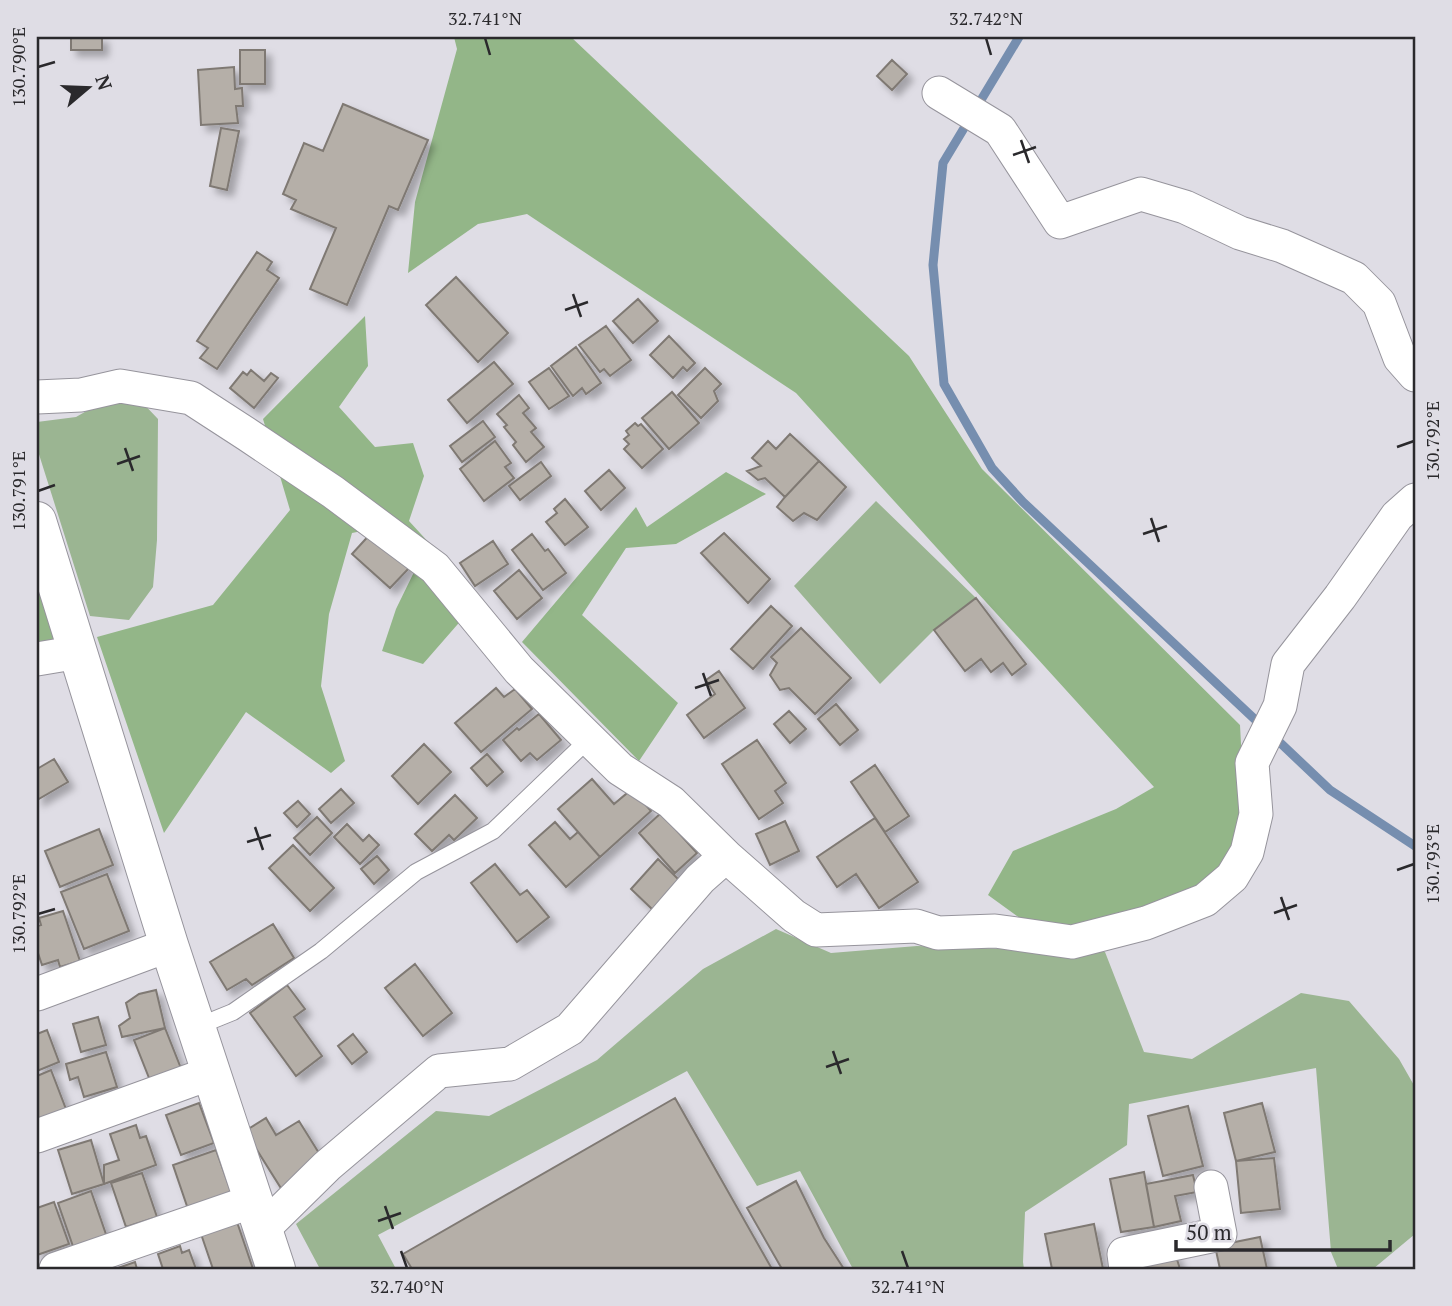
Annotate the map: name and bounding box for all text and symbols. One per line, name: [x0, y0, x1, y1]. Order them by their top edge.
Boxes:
text: 32.741°N: [448, 6, 522, 30]
text: 32.742°N: [949, 6, 1023, 30]
text: 130.790°E: [6, 27, 30, 107]
north arrow: [52, 52, 122, 122]
text: N: [90, 71, 119, 94]
text: 130.792°E: [1420, 401, 1444, 481]
text: 130.791°E: [6, 451, 30, 531]
text: 130.793°E: [1420, 824, 1444, 904]
text: 130.792°E: [6, 874, 30, 954]
scale bar: [1176, 1208, 1389, 1252]
text: 50 m: [1186, 1218, 1232, 1246]
text: 32.740°N: [370, 1274, 444, 1298]
text: 32.741°N: [871, 1274, 945, 1298]

